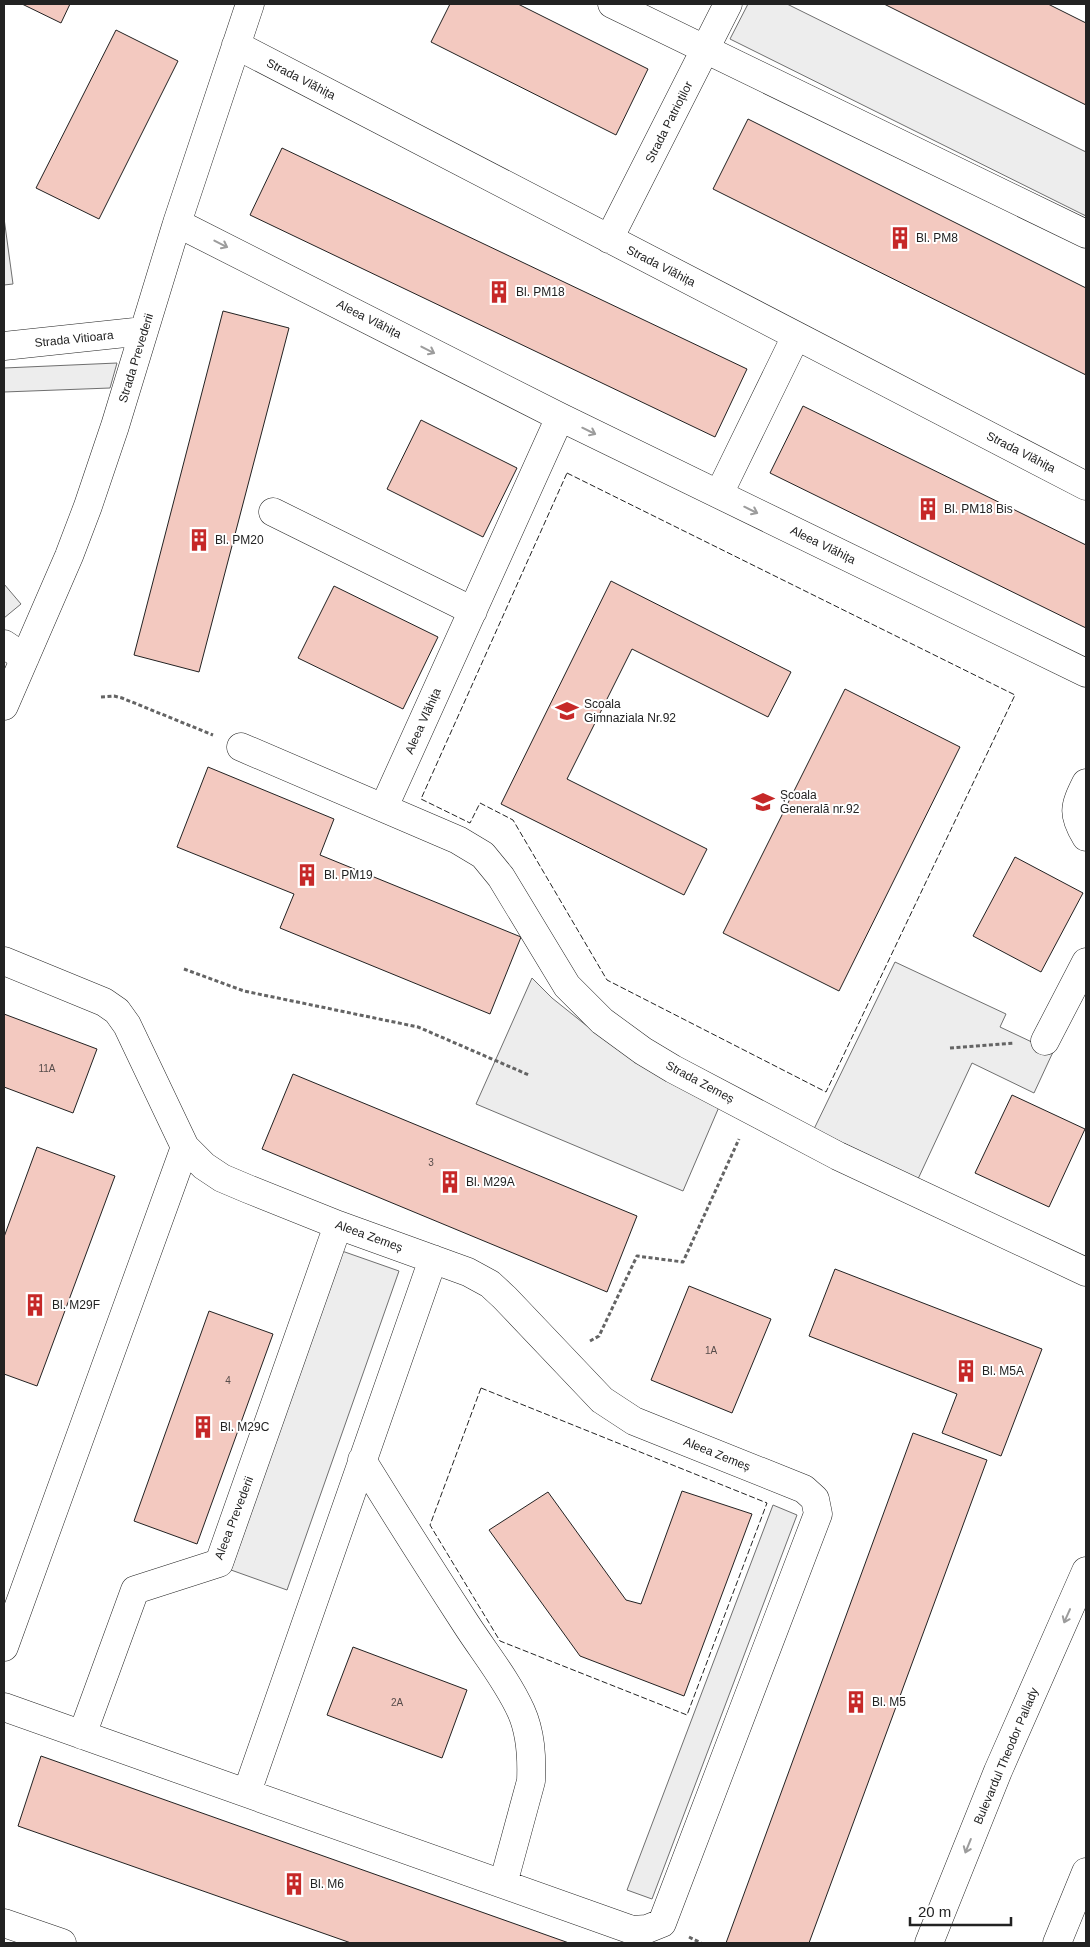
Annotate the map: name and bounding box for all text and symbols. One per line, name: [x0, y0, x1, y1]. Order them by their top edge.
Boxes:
street label: Strada Vlăhița: [264, 56, 338, 102]
street label: Strada Patrioților: [642, 79, 696, 165]
building icon: Bl. PM8: [887, 225, 913, 251]
place label: Bl. PM8: [916, 231, 958, 245]
one-way arrow: [213, 240, 228, 249]
street label: Strada Vlăhița: [624, 243, 698, 289]
building icon: Bl. PM18: [486, 279, 512, 305]
place label: Bl. PM18: [516, 285, 565, 299]
street label: Aleea Vlăhița: [334, 297, 404, 341]
street label: Strada Prevederii: [116, 312, 156, 404]
street label: Strada Vitioara: [34, 328, 114, 350]
one-way arrow: [420, 346, 435, 355]
one-way arrow: [581, 427, 596, 436]
street label: Strada Vlăhița: [984, 429, 1058, 475]
building icon: Bl. PM18 Bis: [915, 496, 941, 522]
place label: Bl. PM18 Bis: [944, 502, 1013, 516]
one-way arrow: [743, 505, 758, 515]
street label: Aleea Vlăhița: [788, 523, 858, 567]
building icon: Bl. PM20: [186, 527, 212, 553]
place label: Bl. PM20: [215, 533, 264, 547]
street label: Aleea Vlăhița: [402, 686, 444, 756]
place label: Scoala Gimnaziala Nr.92: [584, 697, 676, 725]
school or university icon: Scoala Gimnaziala Nr.92: [554, 698, 580, 724]
place label: Școala Generală nr.92: [780, 788, 860, 816]
school or university icon: Școala Generală nr.92: [750, 789, 776, 815]
building icon: Bl. PM19: [294, 862, 320, 888]
place label: Bl. PM19: [324, 868, 373, 882]
street label: Strada Zemeș: [663, 1058, 737, 1106]
house number: 11A: [38, 1063, 56, 1074]
house number: 3: [428, 1157, 434, 1168]
building icon: Bl. M29A: [437, 1169, 463, 1195]
place label: Bl. M29A: [466, 1175, 515, 1189]
street label: Aleea Zemeș: [333, 1217, 405, 1255]
building icon: Bl. M29F: [22, 1292, 48, 1318]
place label: Bl. M29F: [52, 1298, 100, 1312]
house number: 1A: [705, 1345, 717, 1356]
building icon: Bl. M5A: [953, 1358, 979, 1384]
place label: Bl. M5A: [982, 1364, 1024, 1378]
house number: 4: [225, 1375, 231, 1386]
building icon: Bl. M29C: [190, 1414, 216, 1440]
place label: Bl. M29C: [220, 1420, 270, 1434]
street label: Aleea Zemeș: [682, 1434, 752, 1474]
street label: Aleea Prevederii: [212, 1474, 256, 1562]
one-way arrow: [1061, 1608, 1071, 1623]
street label: Bulevardul Theodor Pallady: [971, 1686, 1041, 1826]
building icon: Bl. M5: [843, 1689, 869, 1715]
place label: Bl. M5: [872, 1695, 906, 1709]
house number: 2A: [391, 1697, 403, 1708]
one-way arrow: [963, 1837, 972, 1853]
building icon: Bl. M6: [281, 1871, 307, 1897]
place label: Bl. M6: [310, 1877, 344, 1891]
scale bar: [910, 1894, 1011, 1926]
text: 20 m: [918, 1903, 951, 1920]

